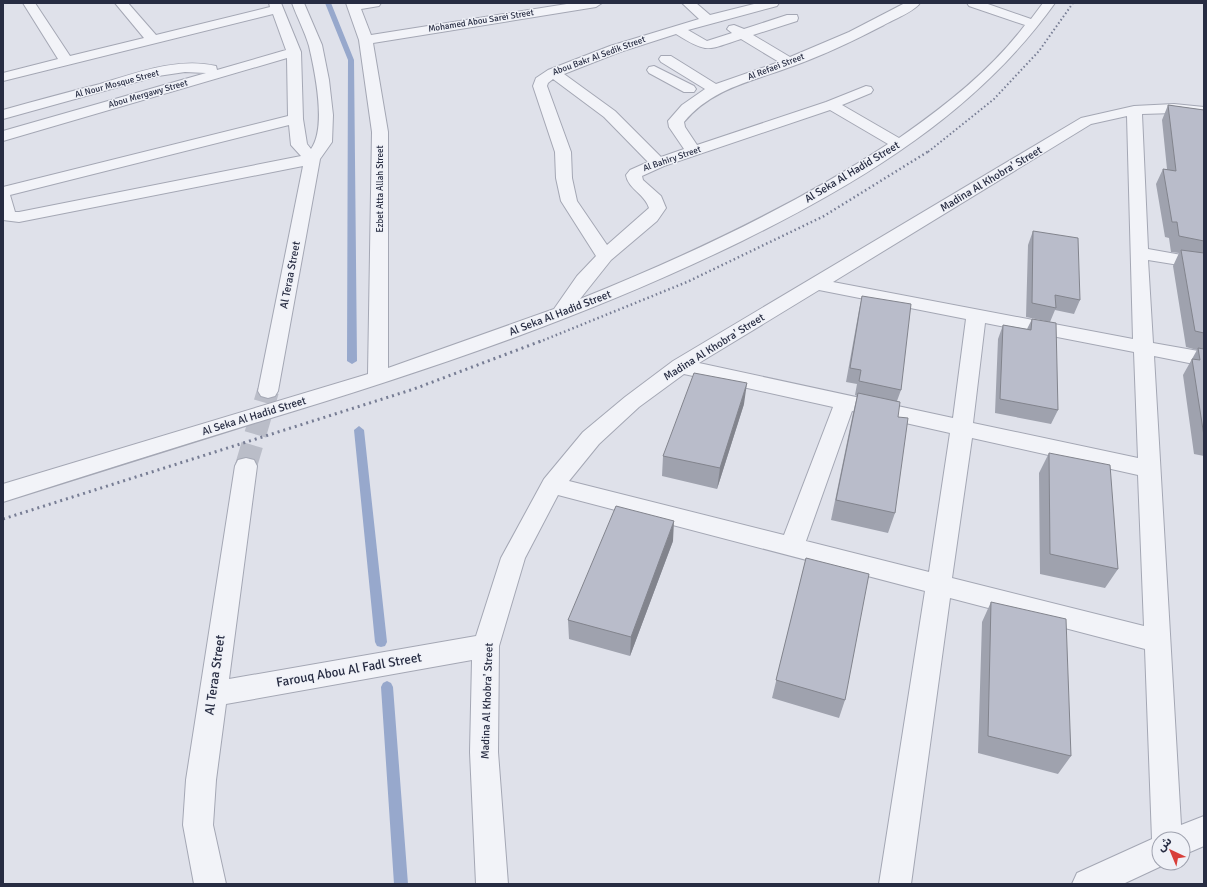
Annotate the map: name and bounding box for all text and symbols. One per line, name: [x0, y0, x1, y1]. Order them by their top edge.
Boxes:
street label: Mohamed Abou Sarei Street: [427, 7, 535, 35]
street label: Abou Bakr Al Sedik Street: [551, 34, 647, 78]
street label: Al Refaei Street: [746, 51, 806, 83]
street label: Al Nour Mosque Street: [74, 67, 160, 101]
street label: Abou Mergawy Street: [107, 77, 189, 111]
street label: Al Seka Al Hadid Street: [802, 138, 902, 205]
street label: Madina Al Khobra' Street: [938, 143, 1044, 215]
street label: Al Bahiry Street: [642, 144, 702, 174]
street label: Ezbet Atta Allah Street: [375, 145, 386, 233]
street label: Al Teraa Street: [277, 240, 303, 310]
street label: Al Seka Al Hadid Street: [507, 287, 613, 338]
street label: Madina Al Khobra' Street: [661, 311, 767, 383]
street label: Al Seka Al Hadid Street: [200, 394, 308, 438]
street label: Al Teraa Street: [201, 633, 229, 716]
street label: Madina Al Khobra' Street: [478, 642, 496, 759]
street label: Farouq Abou Al Fadl Street: [275, 649, 423, 691]
north arrow: [1151, 831, 1191, 871]
text: ش: [1154, 834, 1174, 854]

